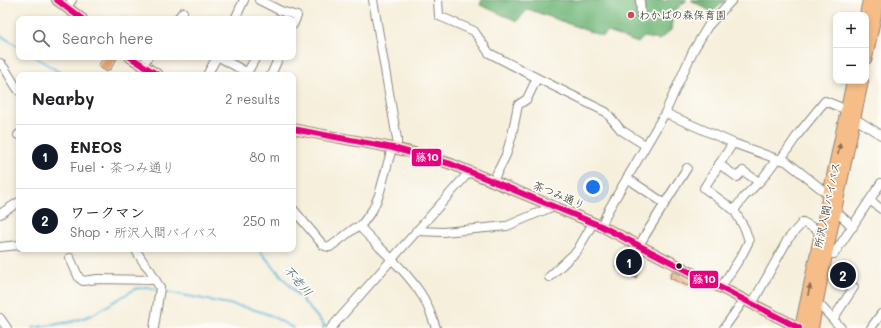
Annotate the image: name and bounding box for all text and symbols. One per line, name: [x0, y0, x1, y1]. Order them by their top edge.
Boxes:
place label: わかばの森保育園: [639, 7, 727, 22]
marker: わかばの森保育園: [626, 10, 636, 20]
map controls: [833, 12, 869, 84]
button: +: [833, 12, 869, 48]
search box: [16, 16, 296, 60]
icon: search: [30, 27, 52, 49]
text: Search here: [62, 28, 153, 48]
button: −: [833, 48, 869, 84]
text: Nearby: [32, 87, 94, 109]
text: 2 results: [225, 90, 280, 107]
text: ENEOS: [70, 137, 122, 157]
one-way arrow: [836, 143, 842, 155]
text: 1: [42, 148, 48, 165]
text: 80 m: [250, 148, 280, 165]
line badge: 藤10: [411, 148, 442, 167]
text: 藤10: [416, 149, 438, 164]
text: Fuel · 茶つみ通り: [70, 158, 175, 175]
street label: 所沢入間バイパス: [810, 160, 843, 249]
street label: 茶つみ通り: [531, 177, 587, 212]
your location: [583, 177, 603, 197]
text: ワークマン: [70, 202, 145, 222]
text: 2: [41, 212, 49, 229]
text: 250 m: [243, 212, 280, 229]
text: Shop · 所沢入間バイパス: [70, 223, 218, 240]
pin: 1: [616, 247, 642, 277]
pin: 2: [830, 260, 856, 290]
unlabelled marker: [674, 261, 684, 271]
water label: 不老川: [281, 262, 317, 299]
line badge: 藤10: [689, 270, 719, 289]
text: 藤10: [693, 271, 715, 286]
one-way arrow: [806, 284, 812, 296]

